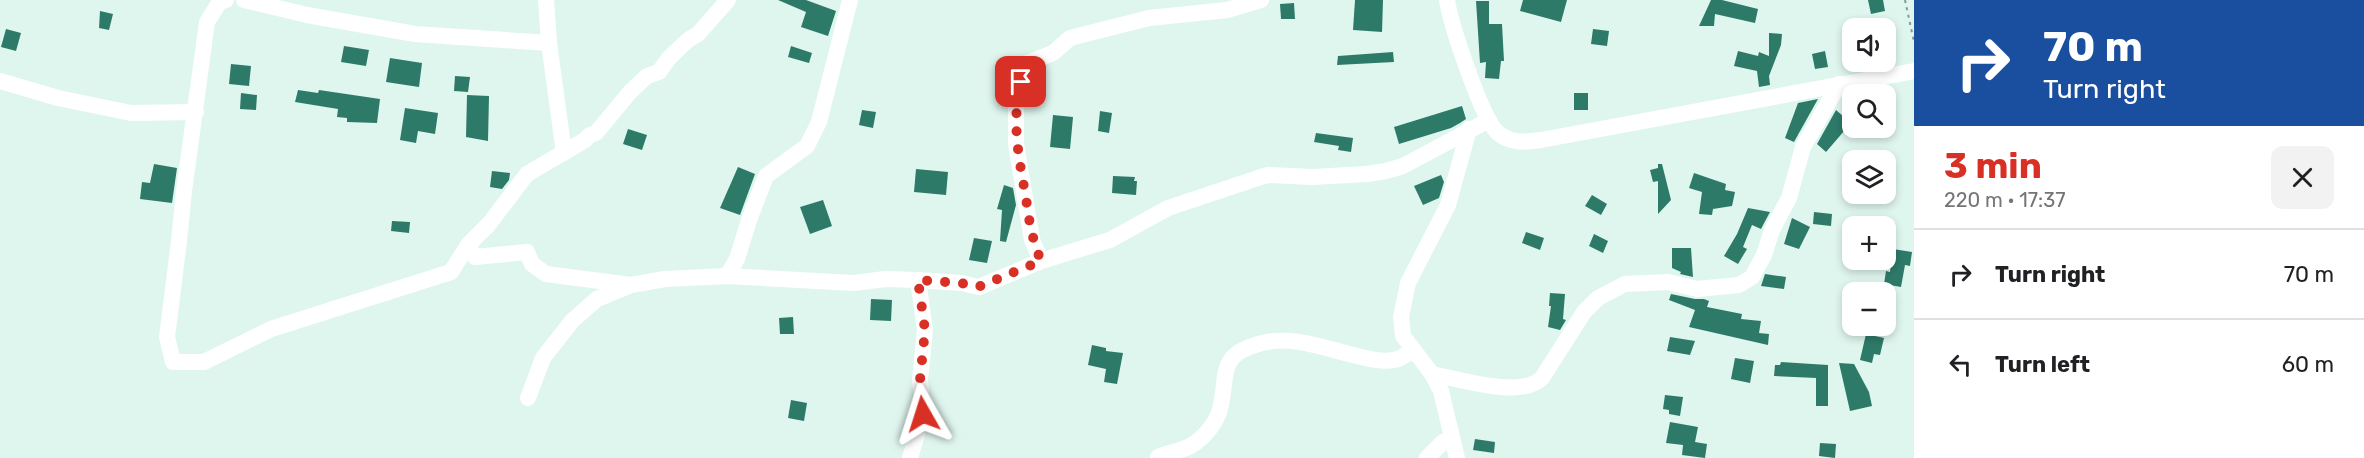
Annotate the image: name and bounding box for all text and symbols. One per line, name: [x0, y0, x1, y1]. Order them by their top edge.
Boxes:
map controls: [1842, 18, 1896, 336]
button: sound: [1842, 18, 1896, 72]
text: 70 m: [2043, 22, 2143, 72]
icon: right: [1944, 24, 2022, 102]
pin: [995, 56, 1046, 107]
icon: arrive: [1004, 65, 1037, 98]
text: Turn right: [2043, 73, 2166, 105]
button: search: [1842, 84, 1896, 138]
text: 3 min: [1944, 144, 2042, 187]
button: close: [2271, 146, 2334, 209]
button: layers: [1842, 150, 1896, 204]
text: 220 m · 17:37: [1944, 188, 2065, 212]
button: +: [1842, 216, 1896, 270]
icon: right: [1944, 258, 1977, 291]
text: Turn right: [1995, 261, 2105, 288]
text: 70 m: [2284, 261, 2334, 288]
button: −: [1842, 282, 1896, 336]
icon: left: [1944, 348, 1977, 381]
text: Turn left: [1995, 351, 2090, 378]
text: 60 m: [2282, 351, 2334, 378]
position arrow: [891, 382, 955, 446]

